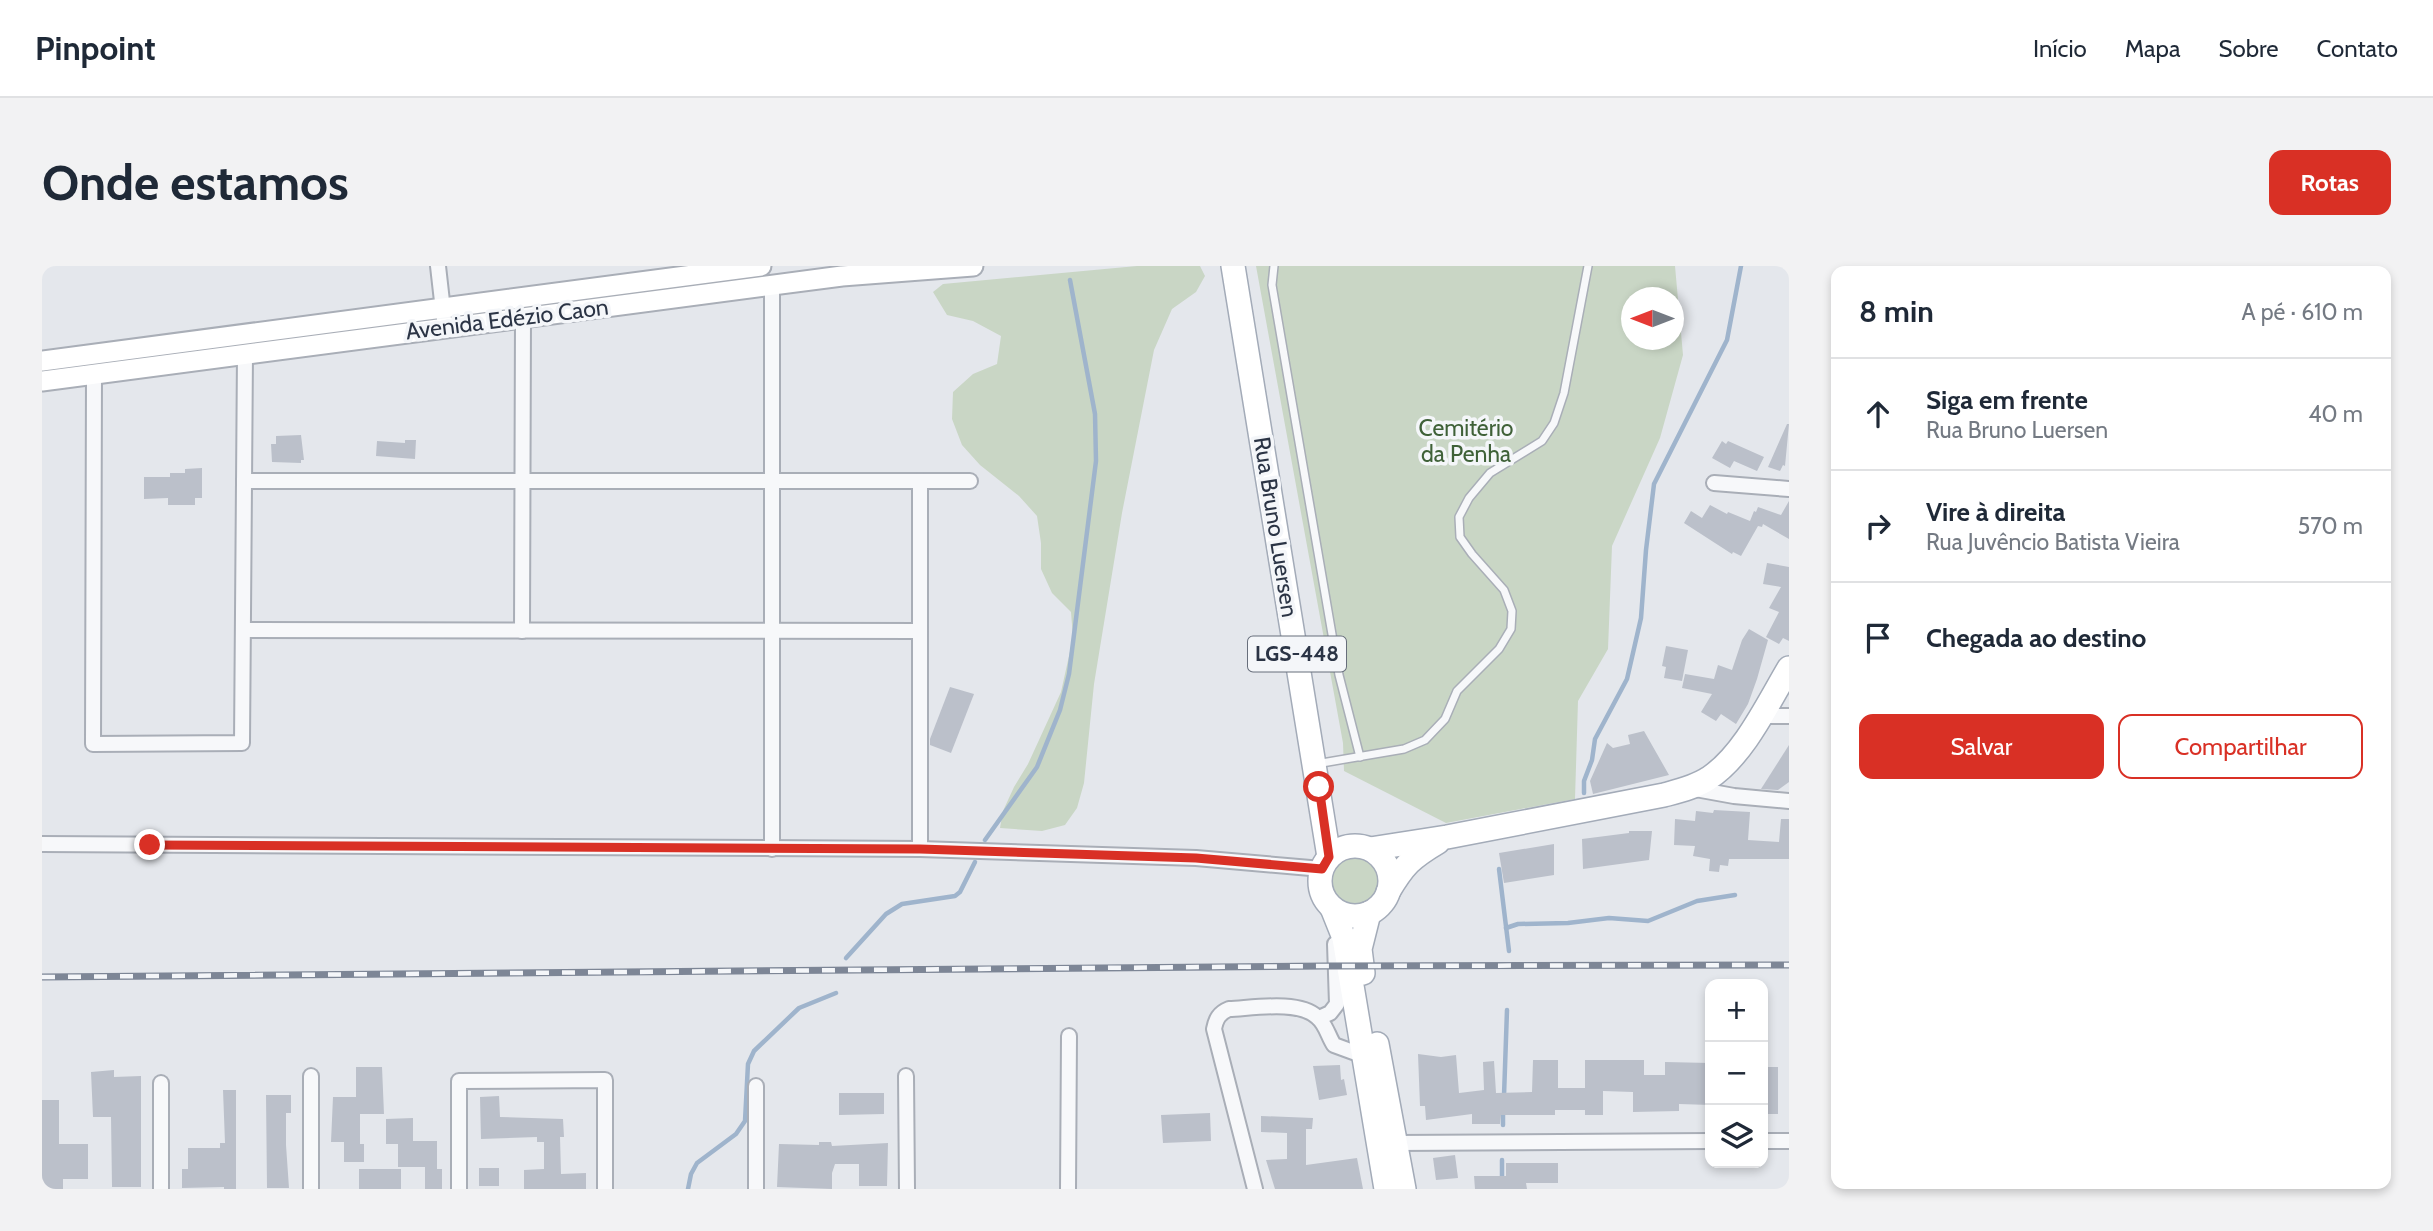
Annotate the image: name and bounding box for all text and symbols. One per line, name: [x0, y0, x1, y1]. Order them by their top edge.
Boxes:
text: Pinpoint: [35, 28, 156, 68]
text: Início: [2033, 34, 2087, 63]
text: Mapa: [2125, 34, 2180, 63]
text: Sobre: [2218, 34, 2279, 63]
text: Contato: [2317, 34, 2398, 63]
button: Rotas: [2269, 150, 2391, 215]
text: Onde estamos: [42, 153, 349, 212]
north arrow: [1621, 287, 1684, 350]
street label: Avenida Edézio Caon: [404, 293, 610, 345]
text: 8 min: [1859, 293, 1934, 330]
text: A pé · 610 m: [2241, 298, 2363, 326]
text: Siga em frente: [1926, 384, 2088, 416]
icon: ahead: [1859, 395, 1897, 433]
text: 40 m: [2308, 400, 2363, 428]
park label: Cemitério da Penha: [1419, 414, 1513, 468]
text: Rua Bruno Luersen: [1926, 416, 2108, 444]
street label: Rua Bruno Luersen: [1248, 435, 1304, 619]
text: Vire à direita: [1926, 496, 2066, 528]
icon: right: [1859, 507, 1897, 545]
text: 570 m: [2298, 512, 2363, 540]
text: Rua Juvêncio Batista Vieira: [1926, 528, 2180, 556]
icon: arrive: [1859, 619, 1897, 657]
text: Chegada ao destino: [1926, 622, 2146, 654]
road number: LGS-448: [1248, 636, 1346, 672]
button: Salvar: [1859, 714, 2104, 779]
button: Compartilhar: [2118, 714, 2363, 779]
route start: [1303, 771, 1334, 802]
route end: [134, 829, 165, 860]
map controls: [1705, 979, 1768, 1168]
button: +: [1705, 979, 1768, 1042]
button: −: [1705, 1042, 1768, 1105]
button: layers: [1705, 1105, 1768, 1168]

